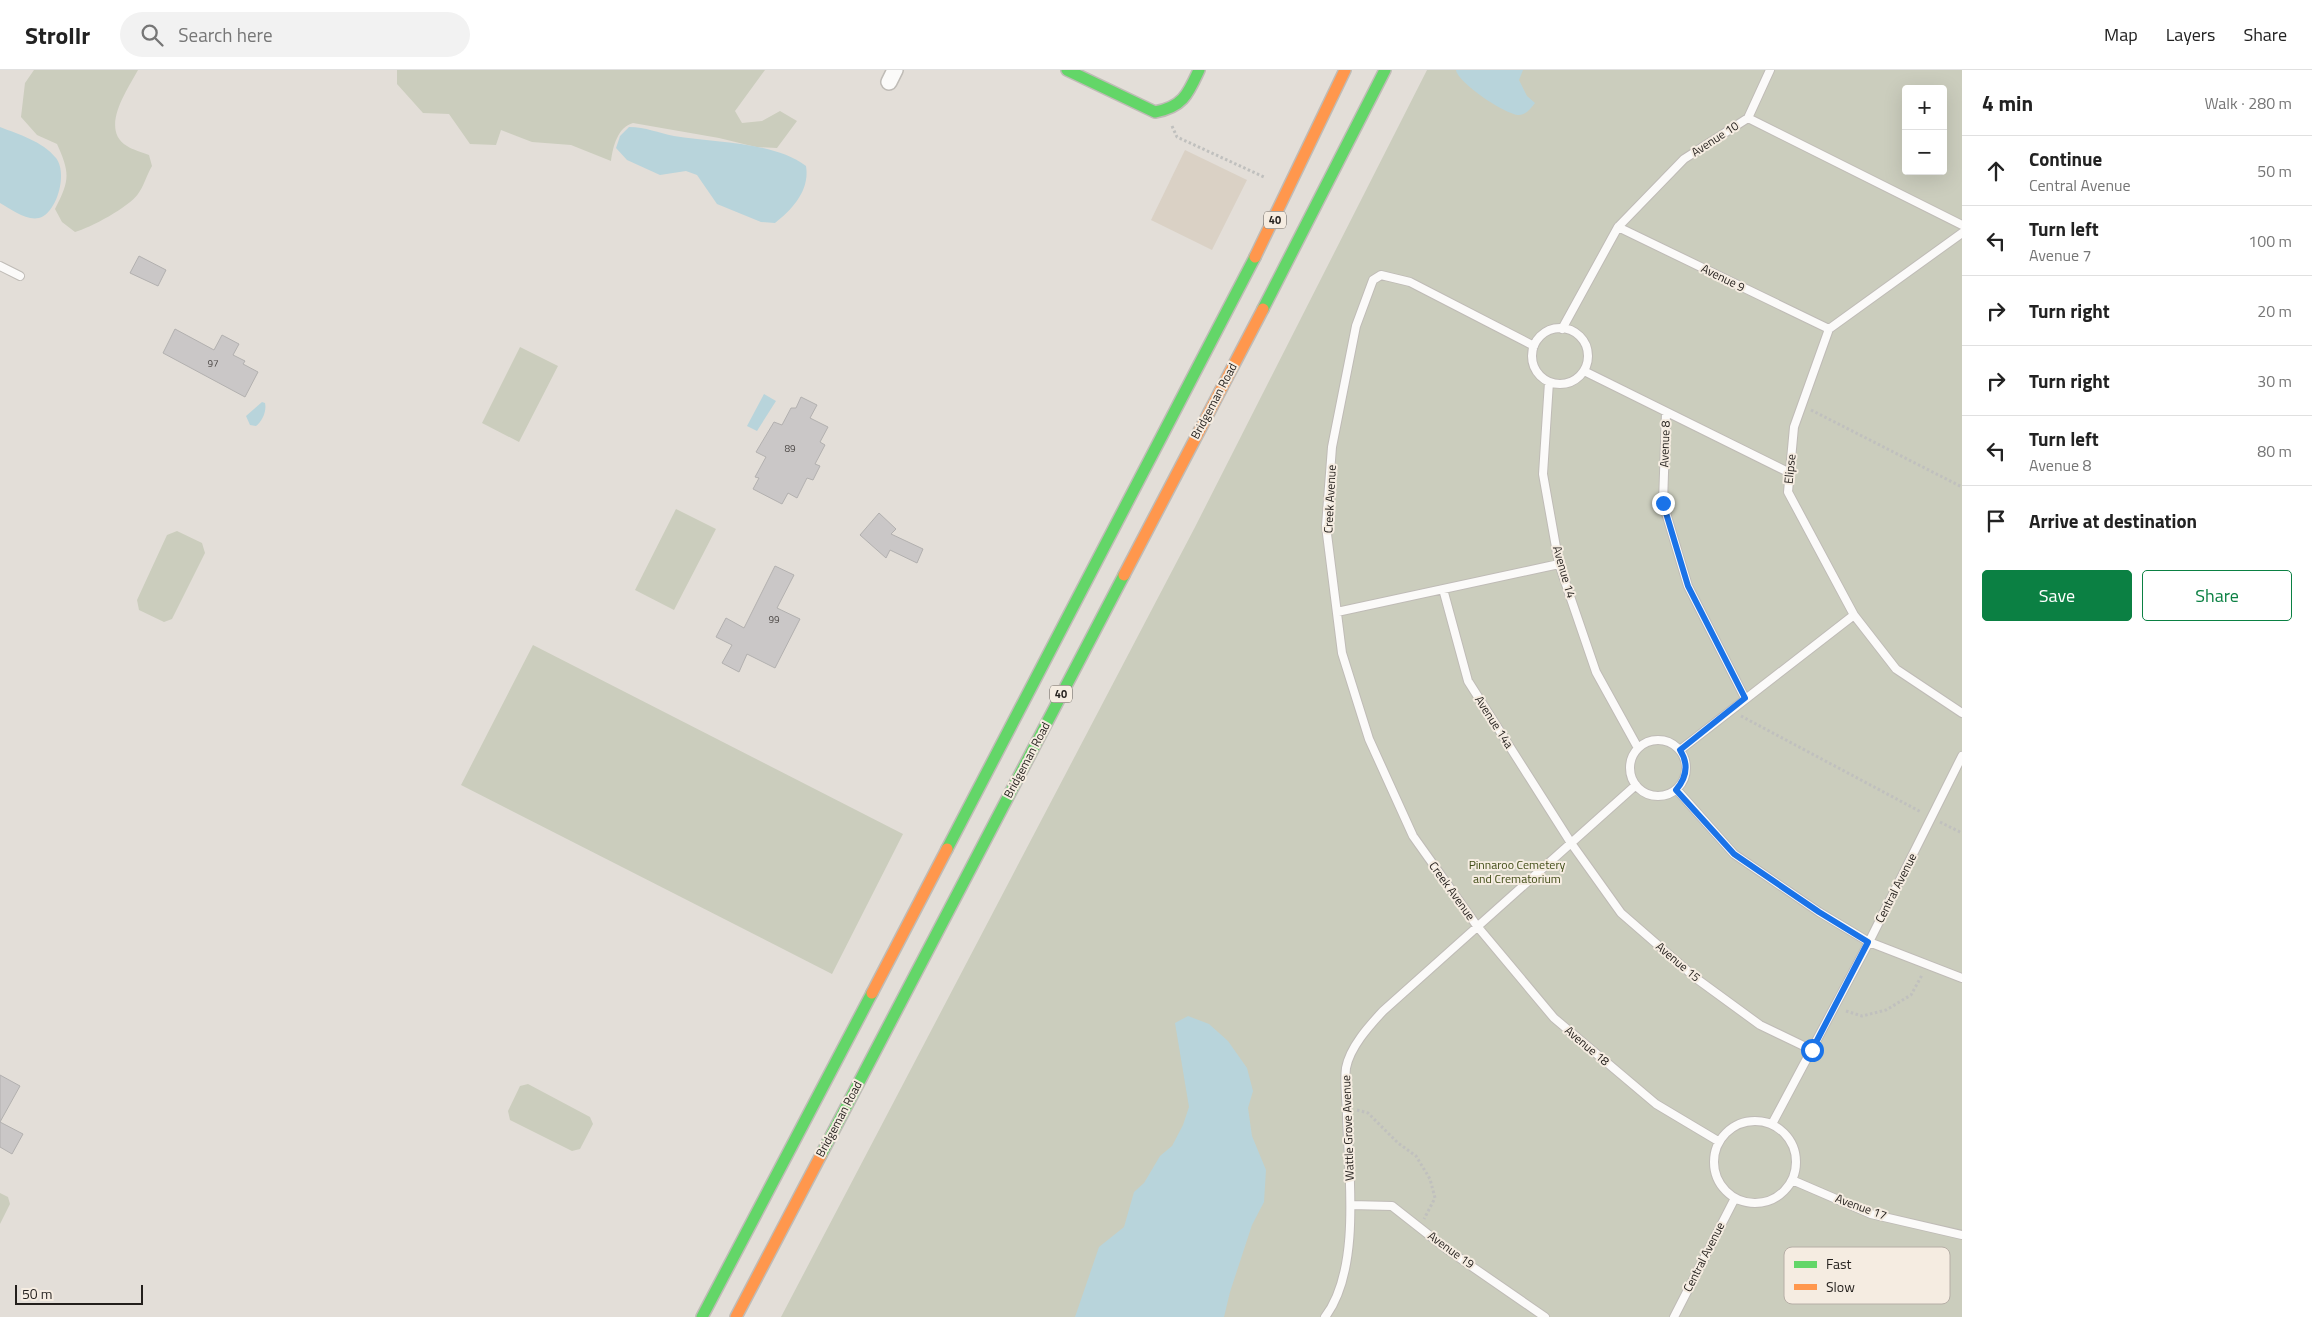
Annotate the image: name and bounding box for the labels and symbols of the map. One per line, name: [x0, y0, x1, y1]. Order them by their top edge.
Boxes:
street label: Avenue 10: [1687, 116, 1743, 161]
road number: 40: [1264, 212, 1286, 228]
street label: Avenue 9: [1698, 259, 1749, 296]
house number: 97: [207, 356, 219, 371]
street label: Bridgeman Road: [1185, 359, 1242, 442]
street label: Avenue 8: [1654, 420, 1675, 468]
house number: 89: [784, 441, 796, 456]
street label: Elipse: [1778, 453, 1801, 485]
street label: Creek Avenue: [1318, 464, 1341, 534]
route end: [1652, 492, 1675, 515]
street label: Avenue 14: [1548, 543, 1581, 601]
house number: 99: [768, 612, 780, 627]
road number: 40: [1050, 686, 1072, 702]
street label: Avenue 14a: [1470, 692, 1519, 752]
street label: Bridgeman Road: [998, 718, 1055, 801]
street label: Central Avenue: [1870, 850, 1921, 926]
park label: Pinnaroo Cemetery and Crematorium: [1469, 855, 1566, 888]
street label: Creek Avenue: [1425, 857, 1480, 924]
street label: Avenue 15: [1652, 937, 1705, 986]
street label: Avenue 18: [1561, 1021, 1614, 1070]
route start: [1801, 1039, 1824, 1062]
street label: Wattle Grove Avenue: [1336, 1075, 1359, 1181]
street label: Bridgeman Road: [810, 1077, 867, 1160]
street label: Avenue 17: [1833, 1188, 1890, 1225]
street label: Central Avenue: [1678, 1219, 1729, 1295]
street label: Avenue 19: [1424, 1226, 1479, 1273]
legend: [1784, 1247, 1950, 1304]
text: Fast: [1826, 1253, 1851, 1274]
text: Slow: [1826, 1276, 1855, 1297]
scale bar: [15, 1282, 142, 1305]

